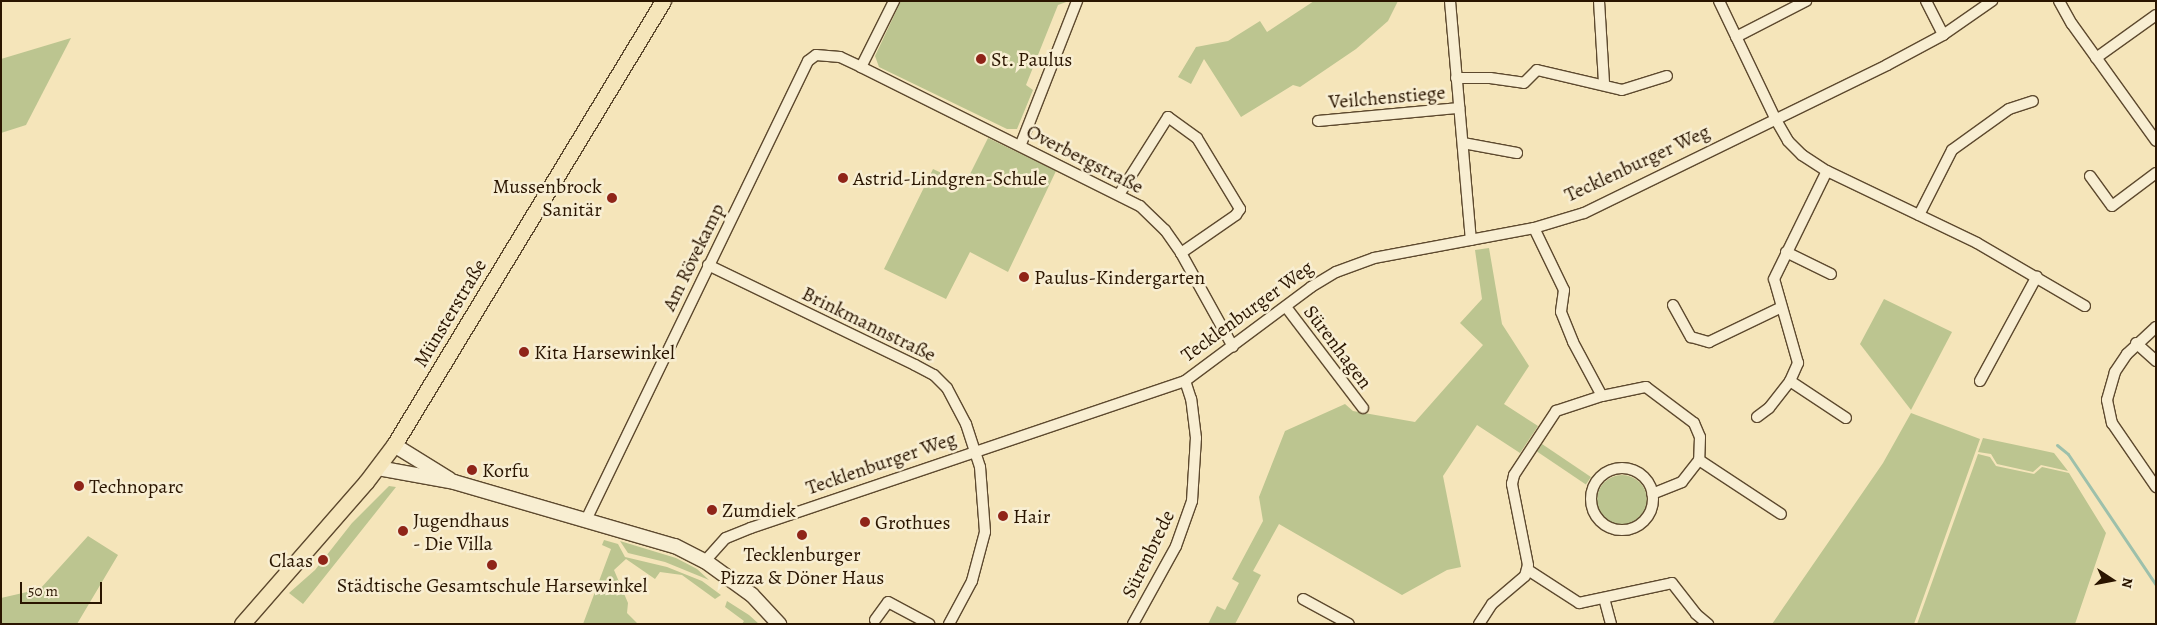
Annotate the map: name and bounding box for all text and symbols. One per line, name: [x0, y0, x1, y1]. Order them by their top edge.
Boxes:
place label: St. Paulus: [991, 47, 1073, 71]
marker: St. Paulus: [975, 53, 987, 65]
street label: Veilchenstiege: [1328, 80, 1446, 114]
street label: Overbergstraße: [1022, 119, 1148, 199]
street label: Tecklenburger Weg: [1561, 119, 1713, 207]
place label: Astrid-Lindgren-Schule: [853, 166, 1047, 190]
marker: Astrid-Lindgren-Schule: [837, 172, 849, 184]
place label: Mussenbrock Sanitär: [493, 175, 602, 222]
marker: Mussenbrock Sanitär: [606, 192, 618, 204]
street label: Am Rövekamp: [657, 199, 729, 315]
street label: Münsterstraße: [408, 255, 492, 371]
street label: Tecklenburger Weg: [1176, 255, 1318, 367]
place label: Paulus-Kindergarten: [1034, 265, 1205, 289]
marker: Paulus-Kindergarten: [1018, 271, 1030, 283]
street label: Brinkmannstraße: [798, 281, 940, 367]
street label: Sürenhagen: [1299, 300, 1377, 394]
place label: Kita Harsewinkel: [534, 340, 675, 364]
marker: Kita Harsewinkel: [518, 346, 530, 358]
street label: Tecklenburger Weg: [803, 426, 959, 500]
place label: Korfu: [482, 458, 529, 482]
marker: Korfu: [466, 464, 478, 476]
place label: Technoparc: [89, 474, 184, 498]
marker: Technoparc: [73, 480, 85, 492]
place label: Zumdiek: [722, 498, 796, 522]
marker: Zumdiek: [706, 504, 718, 516]
place label: Hair: [1013, 504, 1050, 528]
street label: Sürenbrede: [1116, 506, 1180, 602]
place label: Jugendhaus - Die Villa: [413, 508, 509, 555]
place label: Grothues: [875, 510, 950, 534]
marker: Hair: [997, 510, 1009, 522]
marker: Grothues: [859, 516, 871, 528]
marker: Jugendhaus - Die Villa: [397, 525, 409, 537]
marker: Tecklenburger Pizza & Döner Haus: [796, 529, 808, 541]
place label: Tecklenburger Pizza & Döner Haus: [720, 543, 884, 590]
place label: Claas: [269, 548, 313, 572]
marker: Claas: [317, 554, 329, 566]
north arrow: [2087, 555, 2137, 605]
marker: Städtische Gesamtschule Harsewinkel: [486, 559, 498, 571]
scale bar: [22, 572, 105, 604]
place label: Städtische Gesamtschule Harsewinkel: [337, 573, 647, 597]
text: N: [2117, 576, 2138, 590]
text: 50 m: [28, 581, 58, 601]

